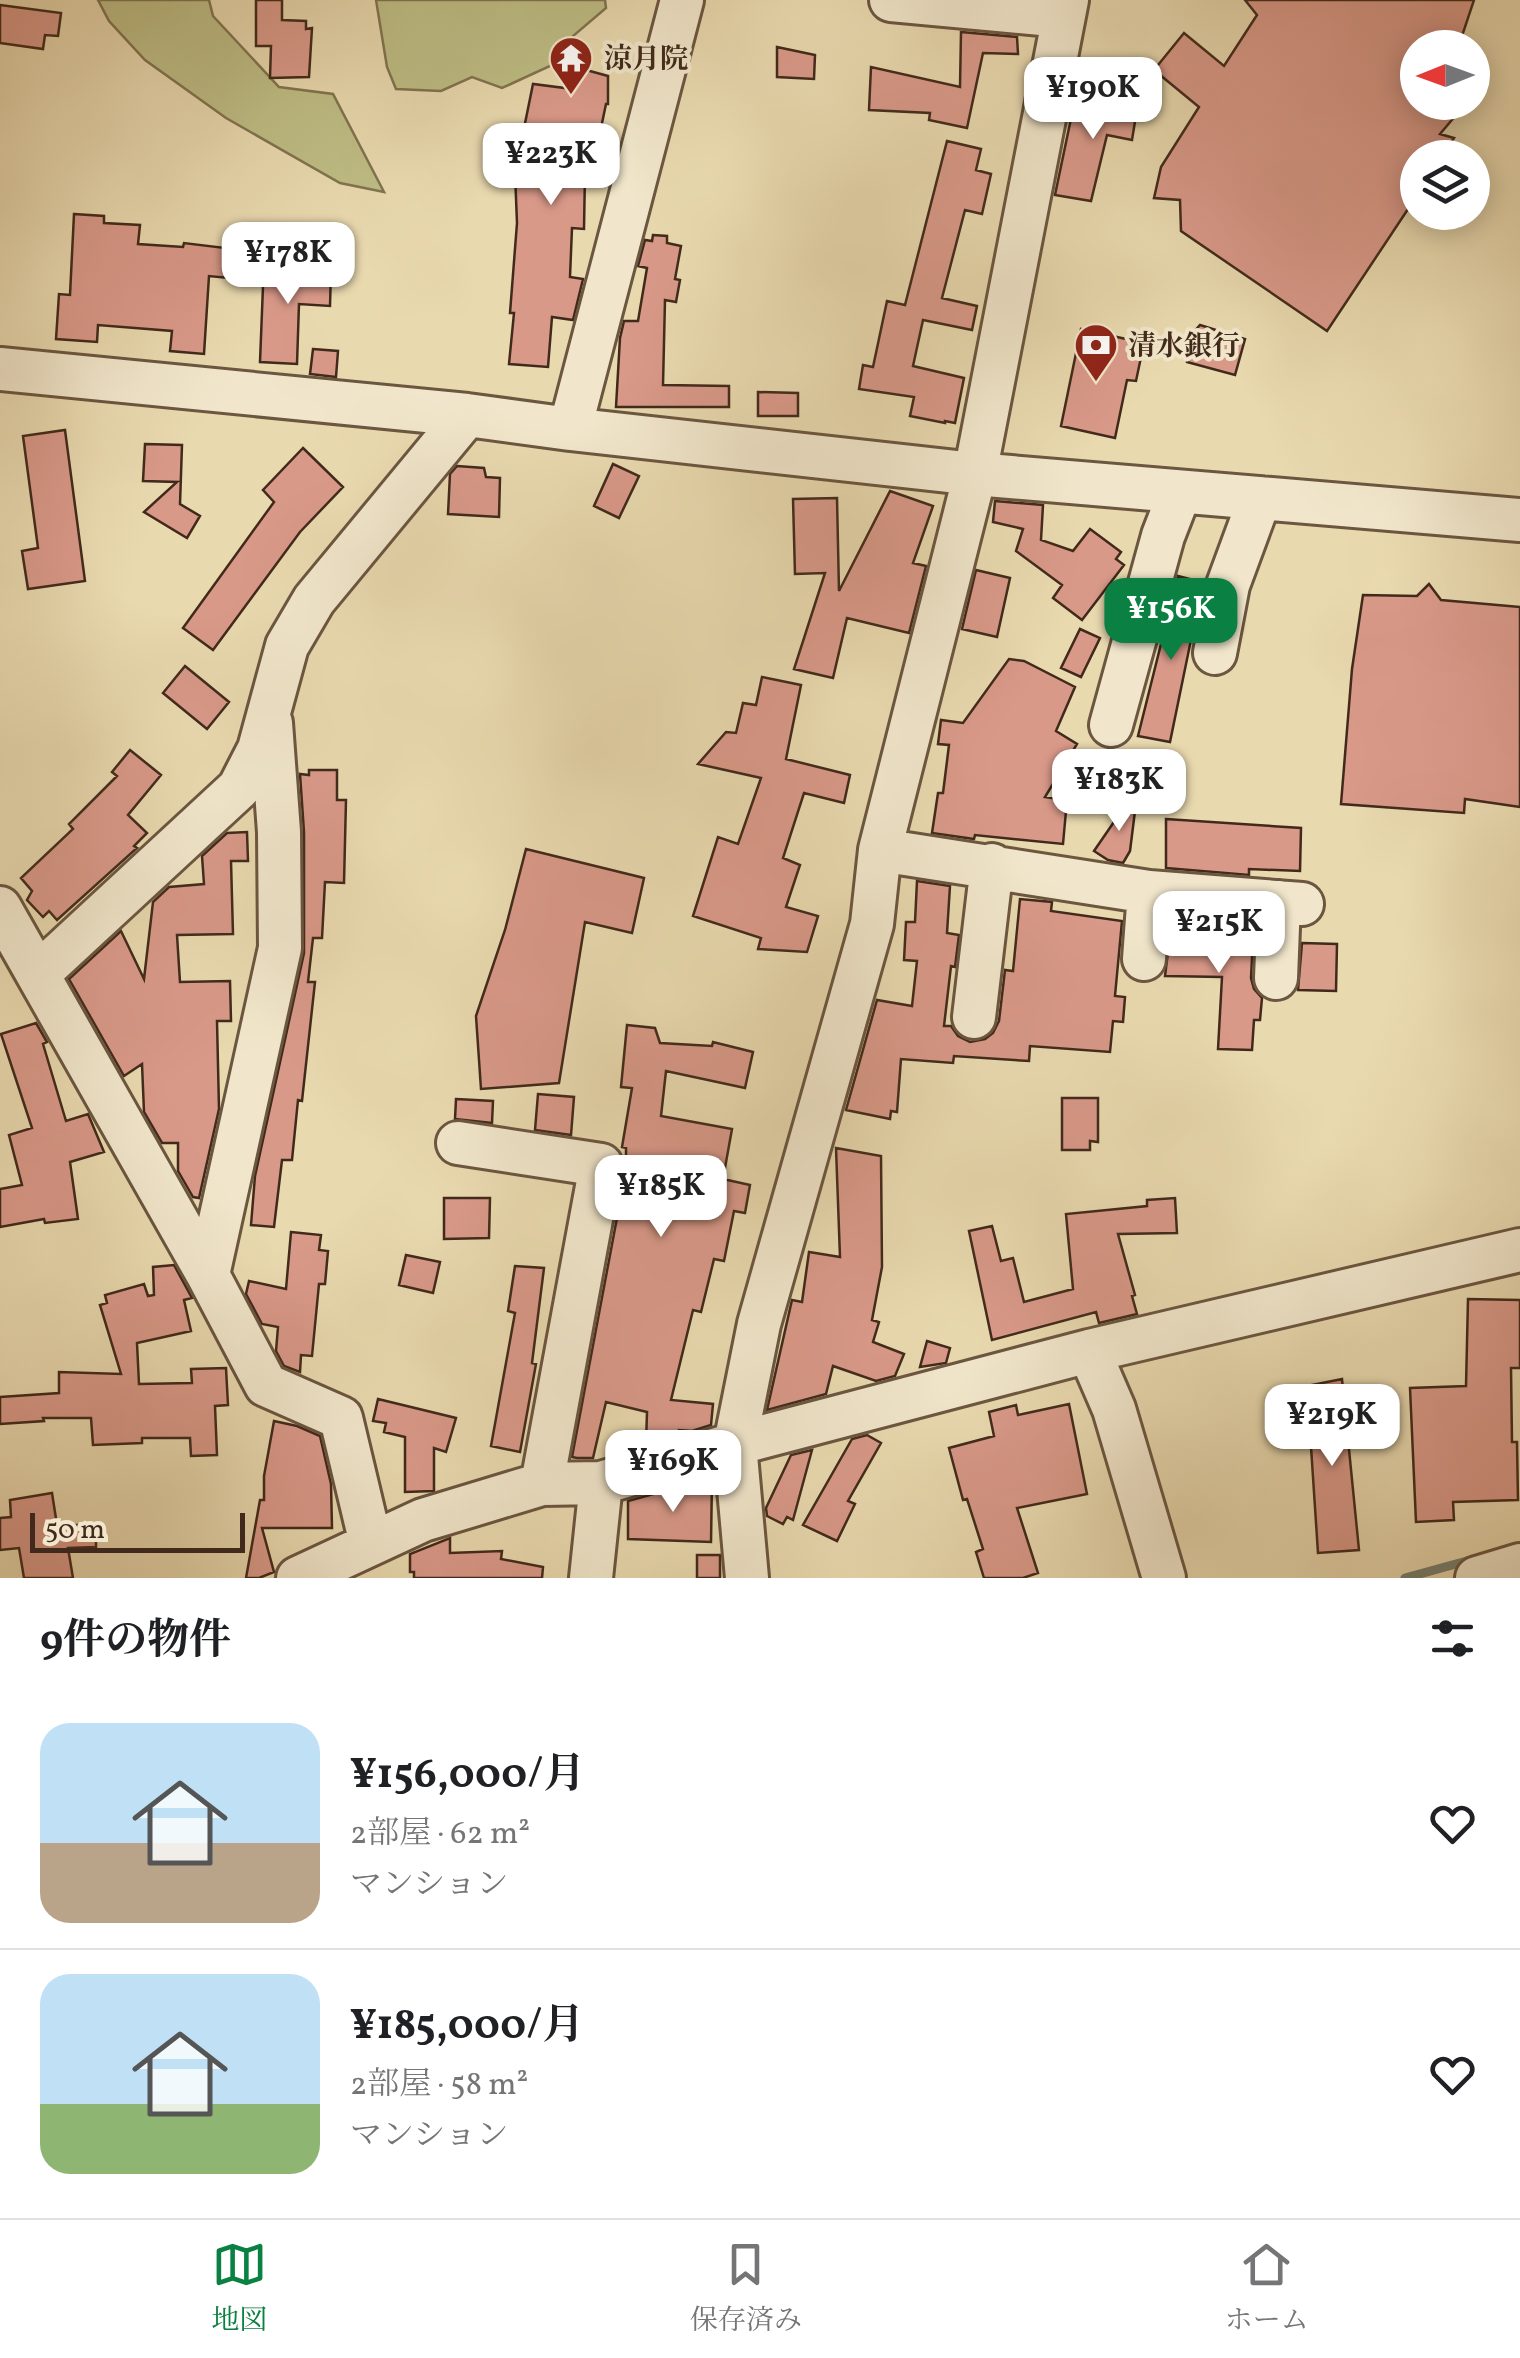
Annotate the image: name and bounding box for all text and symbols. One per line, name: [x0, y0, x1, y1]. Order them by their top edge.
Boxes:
north arrow: [1400, 30, 1490, 120]
map controls: [1400, 30, 1490, 230]
temple icon: 涼月院: [548, 35, 594, 96]
place label: 涼月院: [604, 41, 688, 80]
pin: ¥190K: [1023, 57, 1163, 142]
text: ¥190K: [1046, 67, 1140, 111]
pin: ¥223K: [481, 123, 621, 208]
text: ¥223K: [505, 133, 597, 177]
button: layers: [1400, 140, 1490, 230]
pin: ¥178K: [218, 222, 358, 307]
text: ¥178K: [244, 232, 332, 276]
bank icon: 清水銀行: [1073, 322, 1119, 383]
place label: 清水銀行: [1128, 328, 1240, 367]
pin: ¥156K: [1101, 578, 1241, 663]
text: ¥156K: [1126, 588, 1216, 632]
pin: ¥183K: [1049, 749, 1189, 834]
text: ¥183K: [1074, 759, 1164, 803]
pin: ¥215K: [1149, 891, 1289, 976]
text: ¥215K: [1175, 901, 1263, 945]
pin: ¥185K: [591, 1155, 731, 1240]
text: ¥185K: [617, 1165, 705, 1209]
pin: ¥219K: [1262, 1384, 1402, 1469]
text: ¥219K: [1287, 1394, 1377, 1438]
pin: ¥169K: [603, 1430, 743, 1515]
text: ¥169K: [627, 1440, 719, 1484]
scale bar: [30, 1508, 245, 1552]
text: 50 m: [45, 1511, 105, 1550]
icon: filters: [1425, 1611, 1480, 1666]
text: 9件の物件: [40, 1613, 231, 1672]
text: ¥156,000/月: [350, 1747, 585, 1806]
icon: home: [120, 1763, 240, 1883]
icon: heart: [1425, 1796, 1480, 1851]
text: 2部屋 · 62 m²: [350, 1813, 530, 1857]
text: マンション: [350, 1864, 509, 1908]
text: ¥185,000/月: [350, 1998, 584, 2057]
icon: home: [120, 2014, 240, 2134]
icon: heart: [1425, 2047, 1480, 2102]
text: 2部屋 · 58 m²: [350, 2064, 528, 2108]
text: マンション: [350, 2115, 509, 2159]
tab: 地図: [211, 2237, 267, 2341]
tab: 保存済み: [690, 2237, 802, 2341]
tab: ホーム: [1225, 2237, 1309, 2341]

